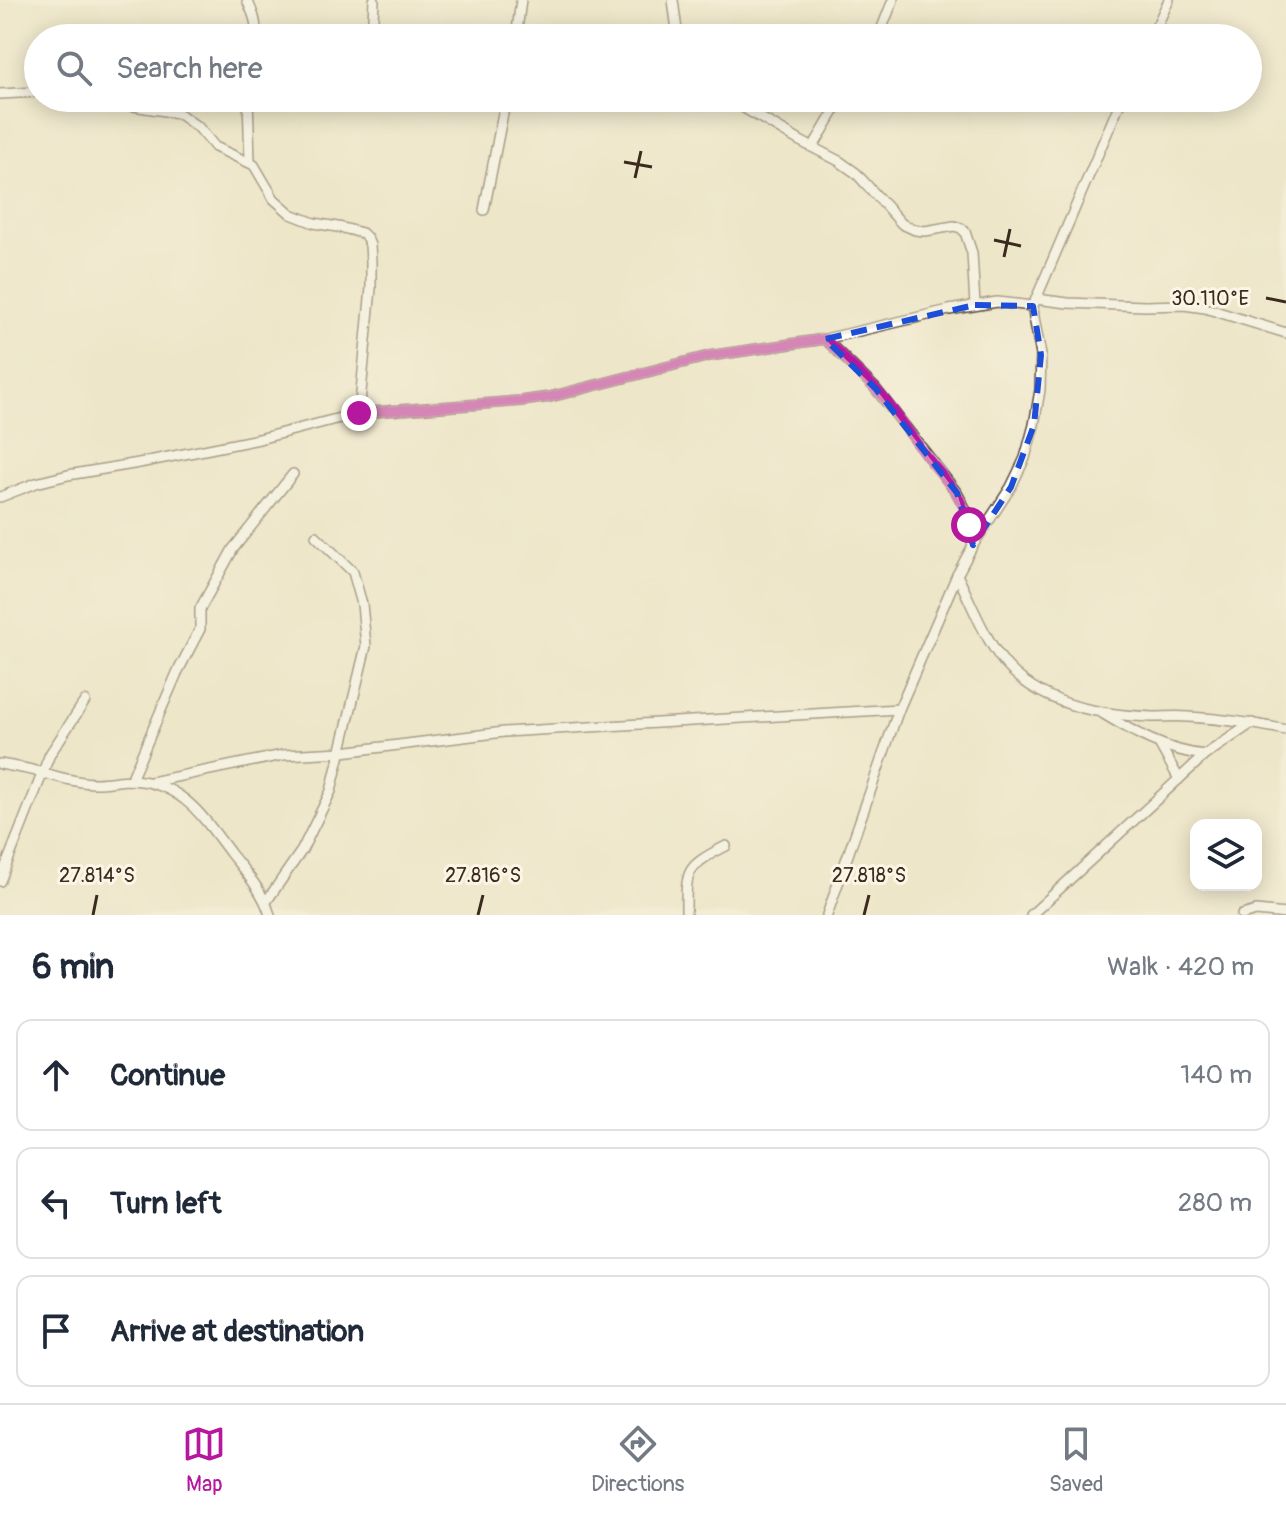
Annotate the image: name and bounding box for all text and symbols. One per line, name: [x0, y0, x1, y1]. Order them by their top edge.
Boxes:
search box: [24, 24, 1262, 112]
icon: search: [52, 46, 96, 90]
text: Search here: [116, 50, 263, 87]
text: 30.110°E: [1171, 286, 1249, 311]
route end: [341, 395, 377, 431]
route start: [951, 507, 987, 543]
map controls: [1190, 819, 1262, 891]
button: layers: [1190, 819, 1262, 891]
text: 27.814°S: [59, 863, 135, 888]
text: 27.816°S: [445, 863, 521, 888]
text: 27.818°S: [832, 863, 906, 888]
text: 6 min: [32, 946, 114, 989]
text: Walk · 420 m: [1107, 951, 1254, 983]
icon: ahead: [34, 1053, 78, 1097]
text: Continue: [110, 1057, 225, 1094]
text: 140 m: [1180, 1059, 1252, 1091]
icon: left: [34, 1181, 78, 1225]
text: Turn left: [110, 1185, 221, 1222]
text: 280 m: [1178, 1187, 1252, 1219]
icon: arrive: [34, 1309, 78, 1353]
text: Arrive at destination: [110, 1313, 364, 1350]
tab: Map: [182, 1422, 226, 1498]
tab: Directions: [591, 1422, 684, 1498]
tab: Saved: [1049, 1422, 1104, 1498]

